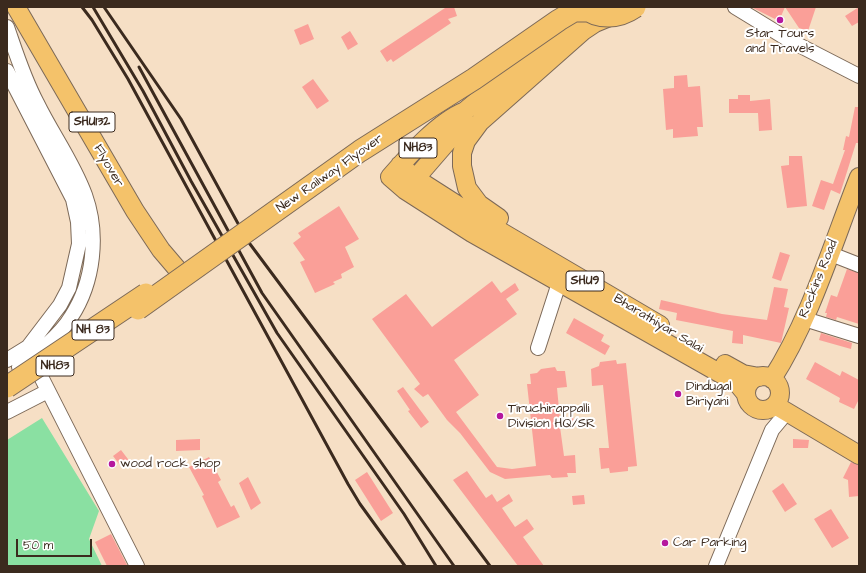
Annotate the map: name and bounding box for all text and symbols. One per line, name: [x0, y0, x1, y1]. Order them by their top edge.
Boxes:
marker: Star Tours and Travels: [775, 15, 785, 25]
place label: Star Tours and Travels: [745, 26, 815, 57]
road number: SHU132: [69, 112, 115, 132]
street label: New Railway Flyover: [274, 131, 386, 217]
road number: NH83: [399, 138, 437, 158]
street label: Flyover: [90, 142, 126, 190]
street label: Rockins Road: [796, 238, 842, 320]
road number: SHU9: [566, 271, 604, 291]
street label: Bharathiyar Salai: [610, 291, 706, 357]
road number: NH 83: [72, 320, 114, 340]
road number: NH83: [36, 356, 74, 376]
place label: Dindugal Biriyani: [686, 379, 732, 410]
marker: Dindugal Biriyani: [673, 389, 683, 399]
place label: Tiruchirappalli Division HQ/SR: [508, 401, 595, 432]
marker: Tiruchirappalli Division HQ/SR: [495, 411, 505, 421]
place label: wood rock shop: [120, 456, 220, 472]
marker: wood rock shop: [107, 459, 117, 469]
scale bar: [18, 531, 94, 557]
place label: Car Parking: [673, 535, 746, 551]
text: 50 m: [23, 537, 53, 554]
marker: Car Parking: [660, 538, 670, 548]

